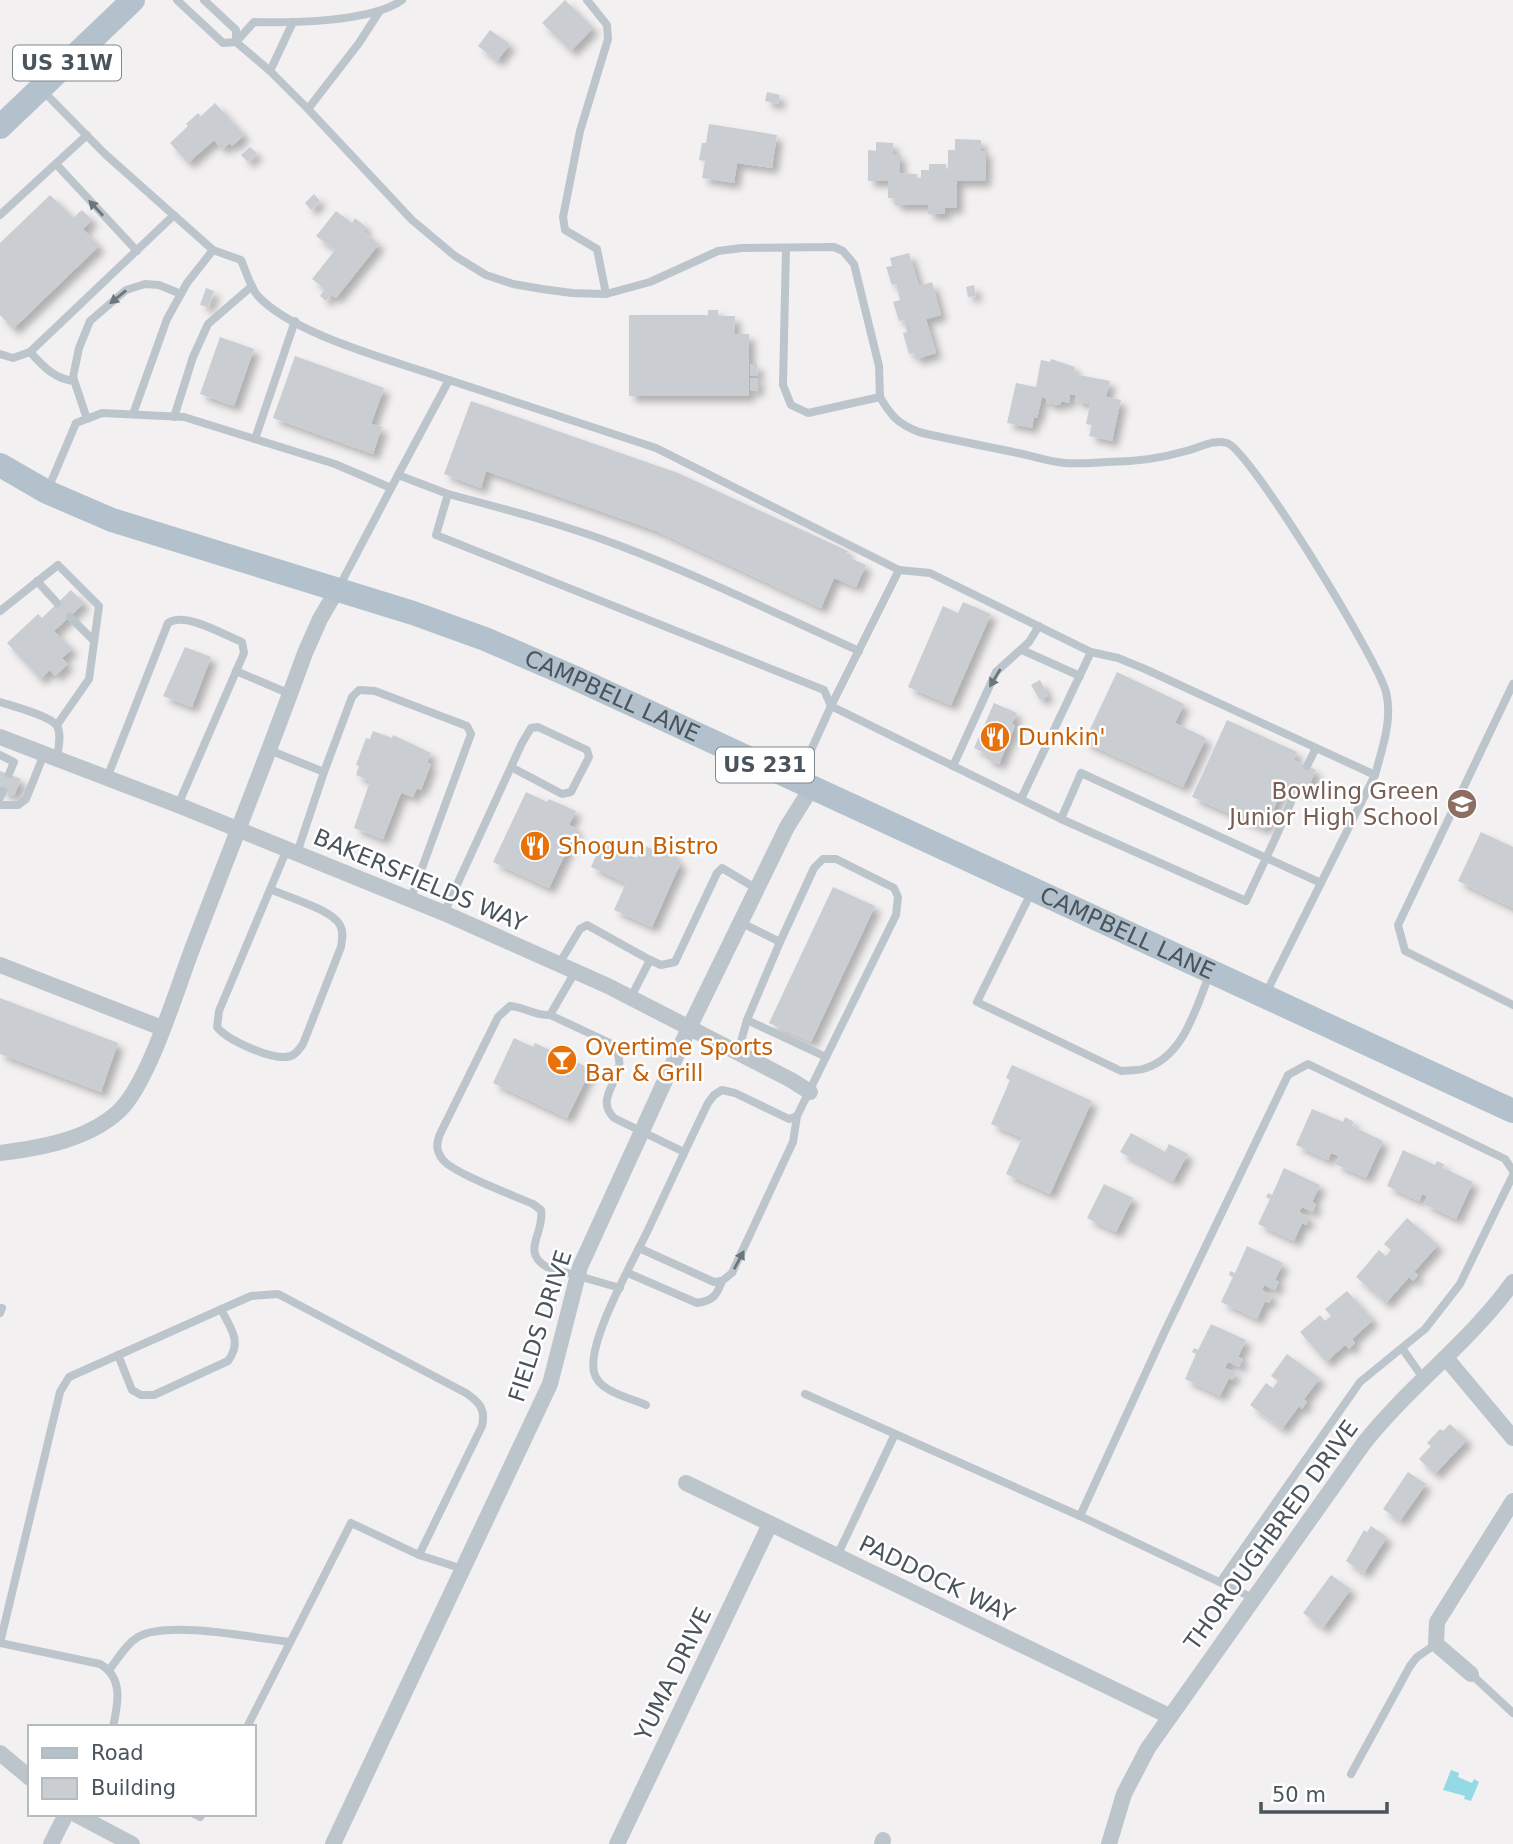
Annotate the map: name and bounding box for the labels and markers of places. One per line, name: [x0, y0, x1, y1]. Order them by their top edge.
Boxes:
restaurant icon: Dunkin': [978, 720, 1012, 754]
place label: Dunkin': [1018, 724, 1105, 750]
place label: Bowling Green Junior High School: [1227, 778, 1439, 830]
school or university icon: Bowling Green Junior High School: [1445, 787, 1479, 821]
restaurant icon: Shogun Bistro: [518, 829, 552, 863]
place label: Shogun Bistro: [558, 833, 719, 859]
place label: Overtime Sports Bar & Grill: [585, 1034, 773, 1086]
bar icon: Overtime Sports Bar & Grill: [545, 1043, 579, 1077]

